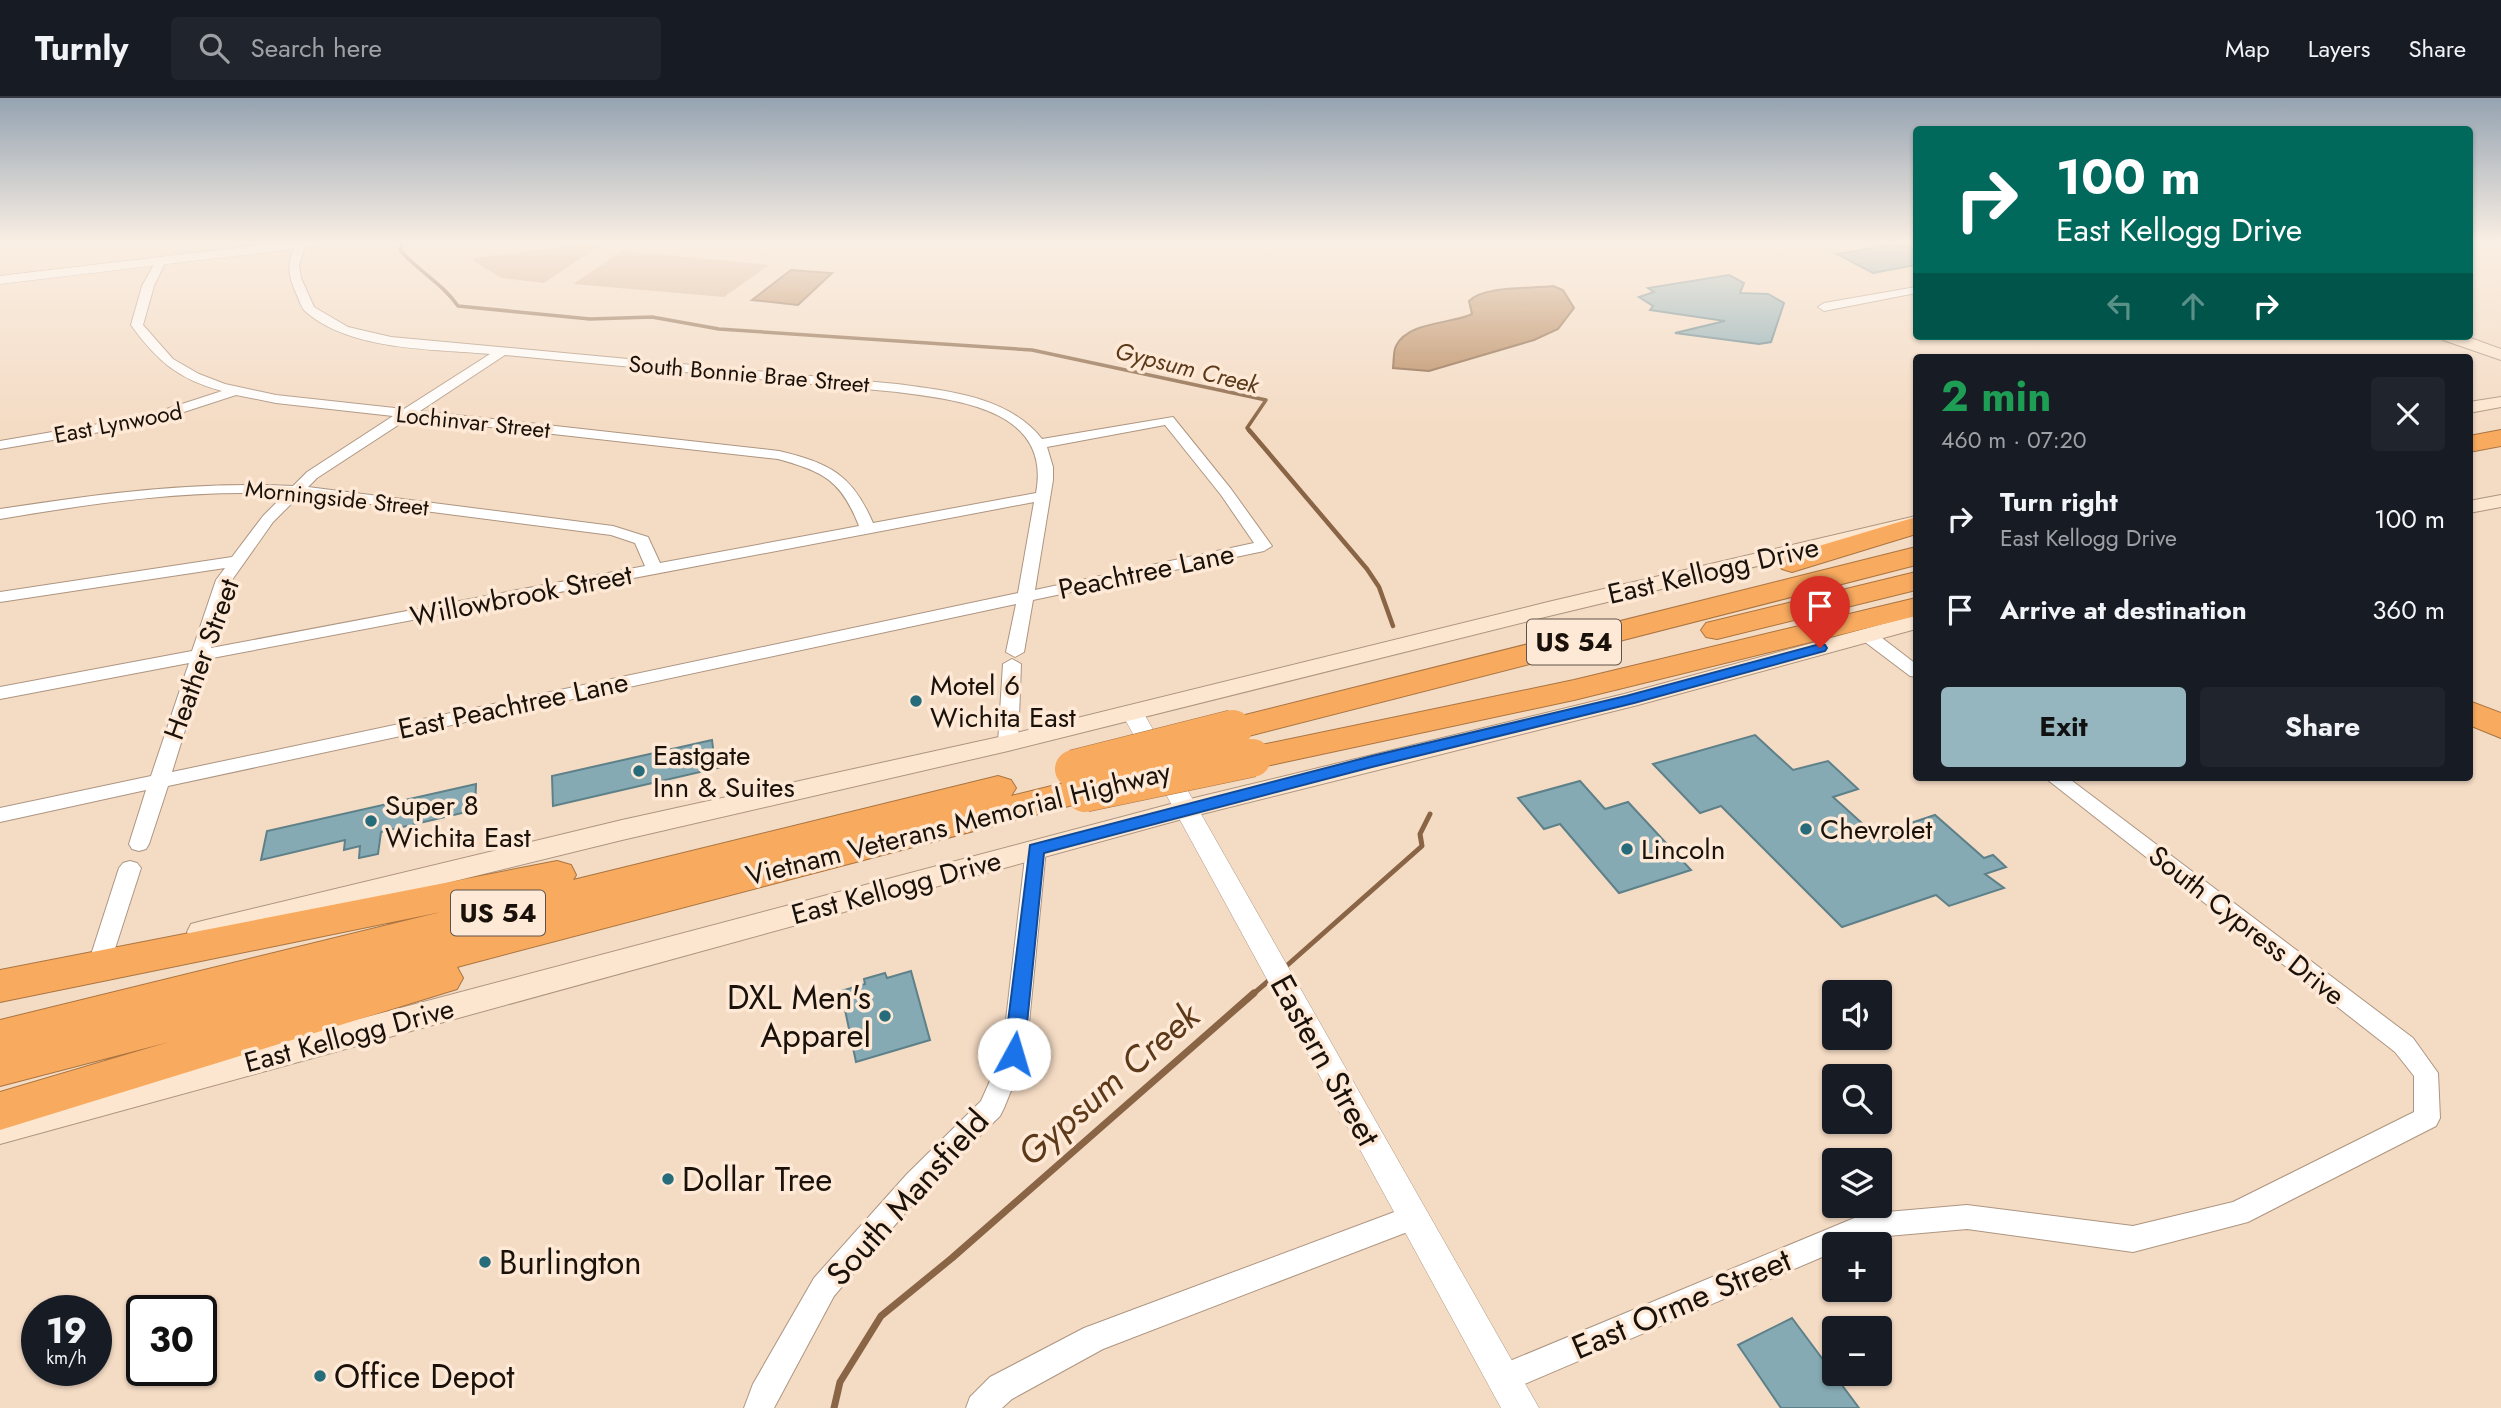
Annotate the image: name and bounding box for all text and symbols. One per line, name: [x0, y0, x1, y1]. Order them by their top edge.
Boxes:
search box: [171, 17, 661, 80]
text: Turnly: [35, 25, 129, 72]
icon: search: [195, 29, 233, 67]
text: Search here: [251, 29, 382, 67]
text: Map: [2225, 31, 2270, 66]
text: Layers: [2308, 31, 2370, 66]
text: Share: [2408, 31, 2466, 66]
text: 100 m: [2056, 142, 2201, 212]
icon: right: [1941, 154, 2032, 245]
text: East Kellogg Drive: [2056, 207, 2302, 253]
icon: left: [2101, 287, 2139, 325]
icon: ahead: [2174, 287, 2212, 325]
icon: right: [2247, 287, 2285, 325]
water label: Gypsum Creek: [1112, 333, 1264, 403]
street label: South Bonnie Brae Street: [627, 347, 871, 401]
text: 2 min: [1941, 366, 2051, 427]
button: close: [2371, 377, 2445, 451]
street label: East Lynwood: [51, 394, 185, 452]
street label: Lochinvar Street: [394, 397, 552, 447]
text: 460 m · 07:20: [1941, 423, 2087, 457]
street label: Morningside Street: [244, 471, 431, 525]
text: Turn right: [2000, 483, 2118, 521]
icon: right: [1941, 500, 1979, 538]
text: 100 m: [2374, 500, 2445, 538]
text: East Kellogg Drive: [2000, 521, 2177, 555]
street label: East Kellogg Drive: [1604, 526, 1823, 615]
street label: Peachtree Lane: [1054, 533, 1238, 610]
street label: Willowbrook Street: [407, 554, 636, 637]
street label: Heather Street: [153, 573, 250, 745]
pin: [1790, 576, 1850, 648]
icon: arrive: [1801, 587, 1839, 625]
icon: arrive: [1941, 591, 1979, 629]
text: Arrive at destination: [2000, 591, 2247, 629]
text: 360 m: [2372, 591, 2445, 629]
road number: US 54: [1527, 620, 1621, 664]
street label: East Peachtree Lane: [394, 661, 632, 750]
place label: Motel 6 Wichita East: [930, 665, 1076, 738]
button: Exit: [1941, 687, 2186, 767]
button: Share: [2200, 687, 2445, 767]
marker: Motel 6 Wichita East: [908, 693, 924, 709]
place label: Eastgate Inn & Suites: [653, 735, 795, 808]
street label: Vietnam Veterans Memorial Highway: [741, 751, 1176, 896]
marker: Eastgate Inn & Suites: [631, 763, 647, 779]
place label: Super 8 Wichita East: [385, 785, 531, 858]
place label: Chevrolet: [1820, 809, 1933, 850]
marker: Super 8 Wichita East: [363, 813, 379, 829]
marker: Chevrolet: [1798, 821, 1814, 837]
place label: Lincoln: [1641, 829, 1725, 870]
street label: South Cypress Drive: [2140, 836, 2354, 1015]
street label: East Kellogg Drive: [787, 840, 1005, 935]
marker: Lincoln: [1619, 841, 1635, 857]
road number: US 54: [451, 890, 545, 936]
street label: Eastern Street: [1259, 966, 1392, 1155]
place label: DXL Men's Apparel: [727, 974, 871, 1059]
map controls: [1822, 980, 1892, 1386]
button: sound: [1822, 980, 1892, 1050]
street label: East Kellogg Drive: [240, 988, 458, 1083]
water label: Gypsum Creek: [1005, 988, 1213, 1179]
marker: DXL Men's Apparel: [877, 1008, 893, 1024]
position arrow: [977, 1017, 1051, 1091]
button: search: [1822, 1064, 1892, 1134]
street label: South Mansfield: [815, 1099, 1000, 1296]
button: layers: [1822, 1148, 1892, 1218]
place label: Dollar Tree: [682, 1156, 832, 1203]
marker: Dollar Tree: [660, 1171, 676, 1187]
button: +: [1822, 1232, 1892, 1302]
street label: East Orme Street: [1564, 1236, 1798, 1371]
place label: Burlington: [499, 1239, 642, 1286]
marker: Burlington: [477, 1254, 493, 1270]
speed limit sign: 30: [126, 1295, 217, 1386]
text: 19: [46, 1306, 87, 1356]
button: −: [1822, 1316, 1892, 1386]
text: km/h: [46, 1345, 87, 1371]
place label: Office Depot: [334, 1353, 514, 1400]
marker: Office Depot: [312, 1368, 328, 1384]

